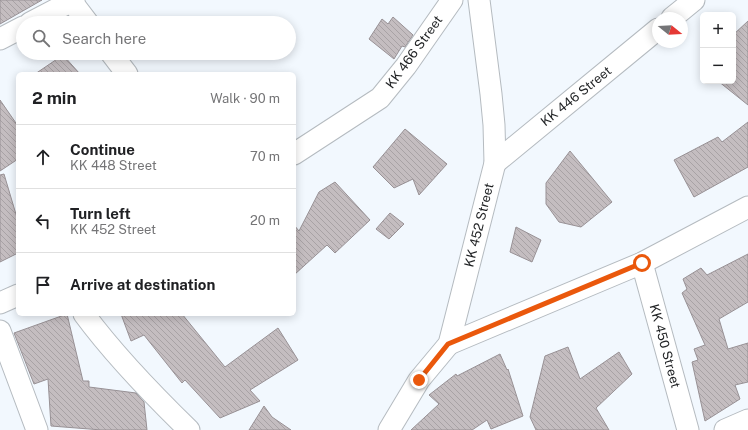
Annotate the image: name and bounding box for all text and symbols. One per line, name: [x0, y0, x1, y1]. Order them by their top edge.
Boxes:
north arrow: [652, 12, 688, 48]
map controls: [700, 12, 736, 84]
button: +: [700, 12, 736, 48]
street label: KK 466 Street: [383, 13, 445, 91]
search box: [16, 16, 296, 60]
icon: search: [30, 27, 52, 49]
text: Search here: [62, 30, 146, 47]
button: −: [700, 48, 736, 84]
street label: KK 446 Street: [538, 63, 614, 129]
text: 2 min: [32, 88, 77, 108]
text: Walk · 90 m: [210, 91, 280, 106]
text: Continue: [70, 141, 135, 158]
icon: ahead: [32, 146, 54, 168]
text: 70 m: [250, 149, 280, 164]
text: KK 448 Street: [70, 158, 157, 173]
street label: KK 452 Street: [461, 181, 497, 269]
text: Turn left: [70, 205, 131, 222]
icon: left: [32, 210, 54, 232]
text: 20 m: [250, 213, 280, 228]
text: KK 452 Street: [70, 222, 156, 237]
route start: [633, 254, 651, 272]
icon: arrive: [32, 274, 54, 296]
text: Arrive at destination: [70, 276, 215, 293]
street label: KK 450 Street: [647, 302, 683, 390]
route end: [410, 371, 428, 389]

